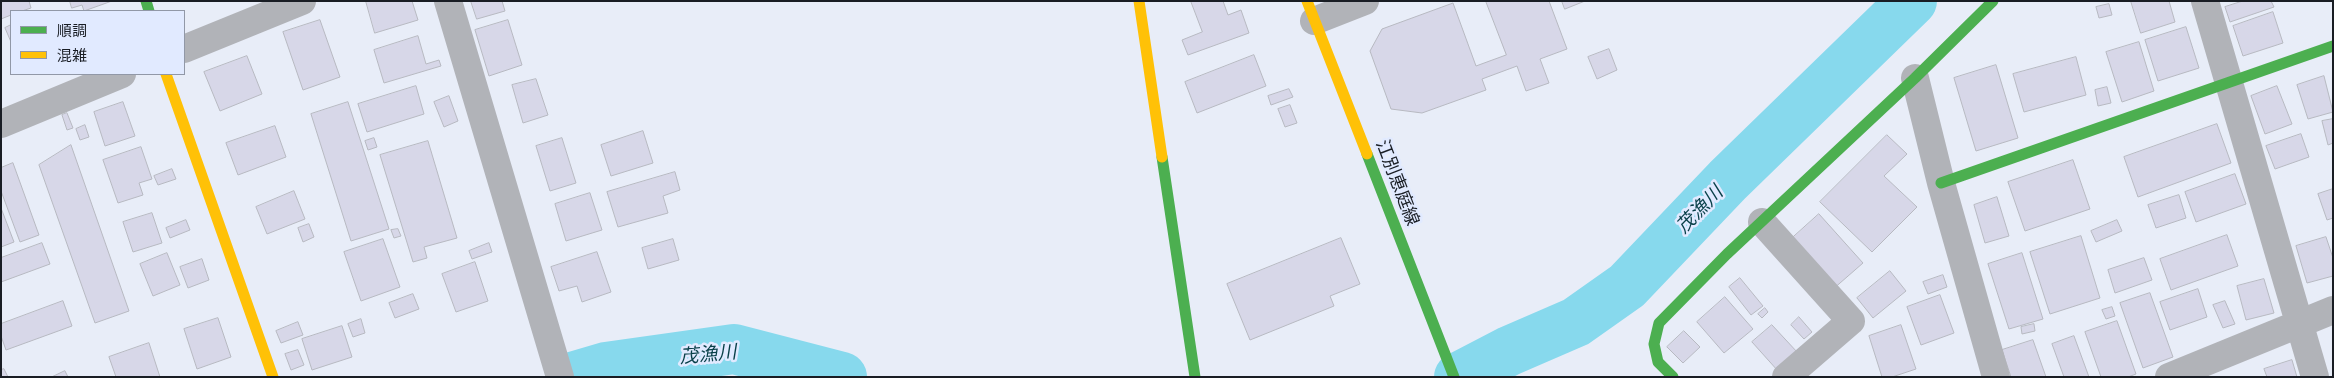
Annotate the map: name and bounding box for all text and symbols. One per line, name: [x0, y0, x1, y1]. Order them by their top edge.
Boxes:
legend: [10, 10, 185, 75]
text: 順調: [57, 21, 87, 40]
text: 混雑: [57, 46, 87, 65]
street label: 江別恵庭線: [1371, 137, 1423, 229]
water label: 茂漁川: [1672, 182, 1728, 238]
water label: 茂漁川: [679, 341, 737, 369]

